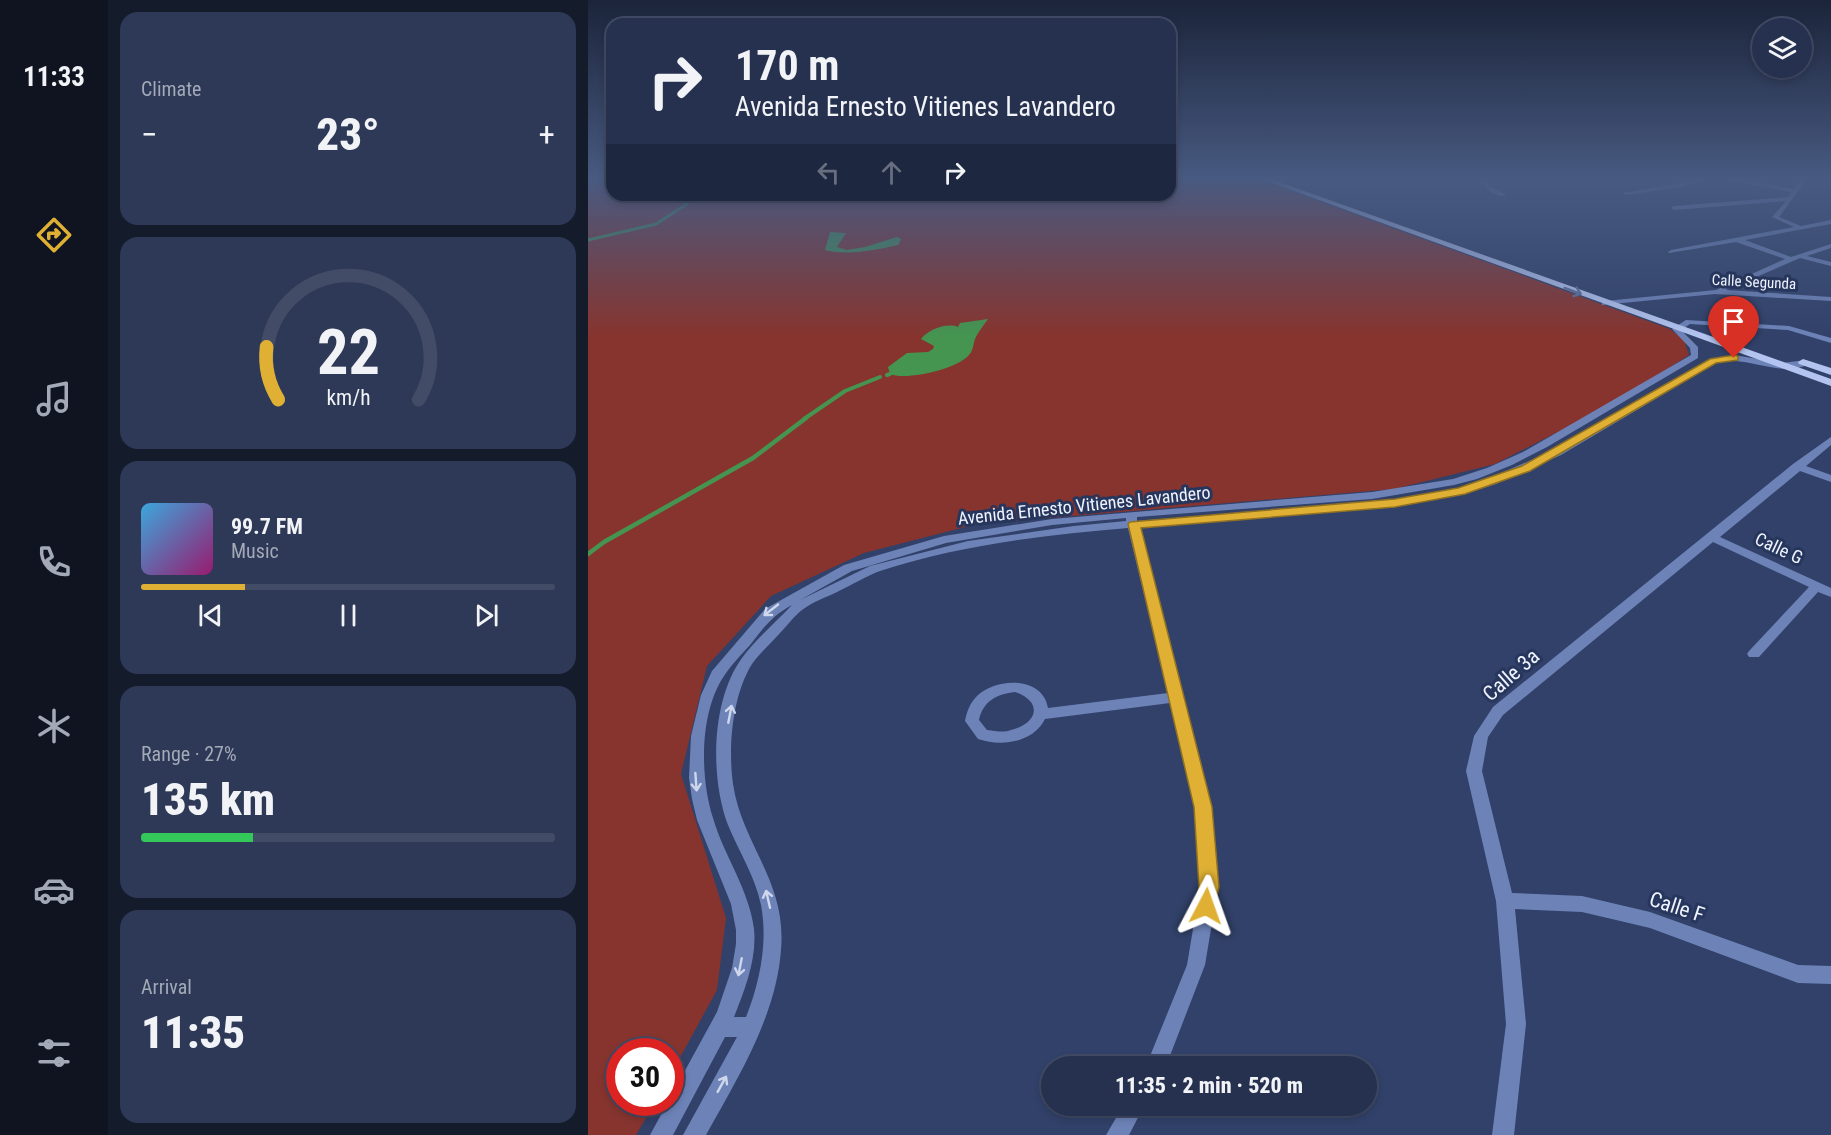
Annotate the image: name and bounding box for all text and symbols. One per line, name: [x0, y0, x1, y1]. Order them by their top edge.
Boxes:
map controls: [1752, 18, 1812, 78]
button: layers: [1752, 18, 1812, 78]
text: 170 m: [735, 41, 840, 90]
icon: right: [636, 42, 714, 120]
text: 11:33: [23, 61, 85, 93]
text: Climate: [141, 77, 201, 101]
text: Avenida Ernesto Vitienes Lavandero: [735, 91, 1116, 123]
text: 23°: [316, 108, 380, 161]
text: −: [141, 115, 158, 154]
text: +: [539, 115, 555, 154]
icon: left: [812, 156, 845, 189]
icon: ahead: [875, 156, 908, 189]
icon: right: [938, 156, 971, 189]
icon: directions: [33, 214, 75, 256]
street label: Calle Segunda: [1711, 271, 1797, 293]
one-way arrow: [1563, 287, 1582, 298]
pin: [1708, 296, 1759, 358]
icon: arrive: [1717, 305, 1750, 338]
text: 22: [316, 316, 380, 389]
icon: music: [33, 378, 75, 420]
text: km/h: [326, 385, 370, 410]
street label: Avenida Ernesto Vitienes Lavandero: [957, 481, 1211, 529]
text: 99.7 FM: [231, 514, 303, 539]
street label: Calle G: [1752, 528, 1806, 568]
text: Music: [231, 539, 279, 563]
icon: phone: [33, 541, 75, 583]
icon: previous: [194, 599, 227, 632]
icon: pause: [332, 599, 365, 632]
icon: next: [470, 599, 503, 632]
one-way arrow: [763, 603, 779, 616]
street label: Calle 3a: [1478, 644, 1544, 706]
one-way arrow: [725, 704, 736, 724]
icon: climate: [33, 705, 75, 747]
text: Range · 27%: [141, 742, 237, 766]
one-way arrow: [691, 771, 702, 791]
text: 135 km: [141, 773, 275, 826]
icon: car: [33, 869, 75, 911]
position arrow: [1174, 874, 1238, 938]
street label: Calle F: [1646, 887, 1708, 927]
one-way arrow: [762, 890, 774, 909]
one-way arrow: [734, 957, 745, 977]
text: Arrival: [141, 975, 192, 999]
text: 11:35: [141, 1006, 245, 1059]
icon: filters: [33, 1032, 75, 1074]
speed limit sign: 30: [606, 1038, 684, 1116]
text: 11:35 · 2 min · 520 m: [1115, 1073, 1303, 1098]
one-way arrow: [716, 1076, 728, 1093]

